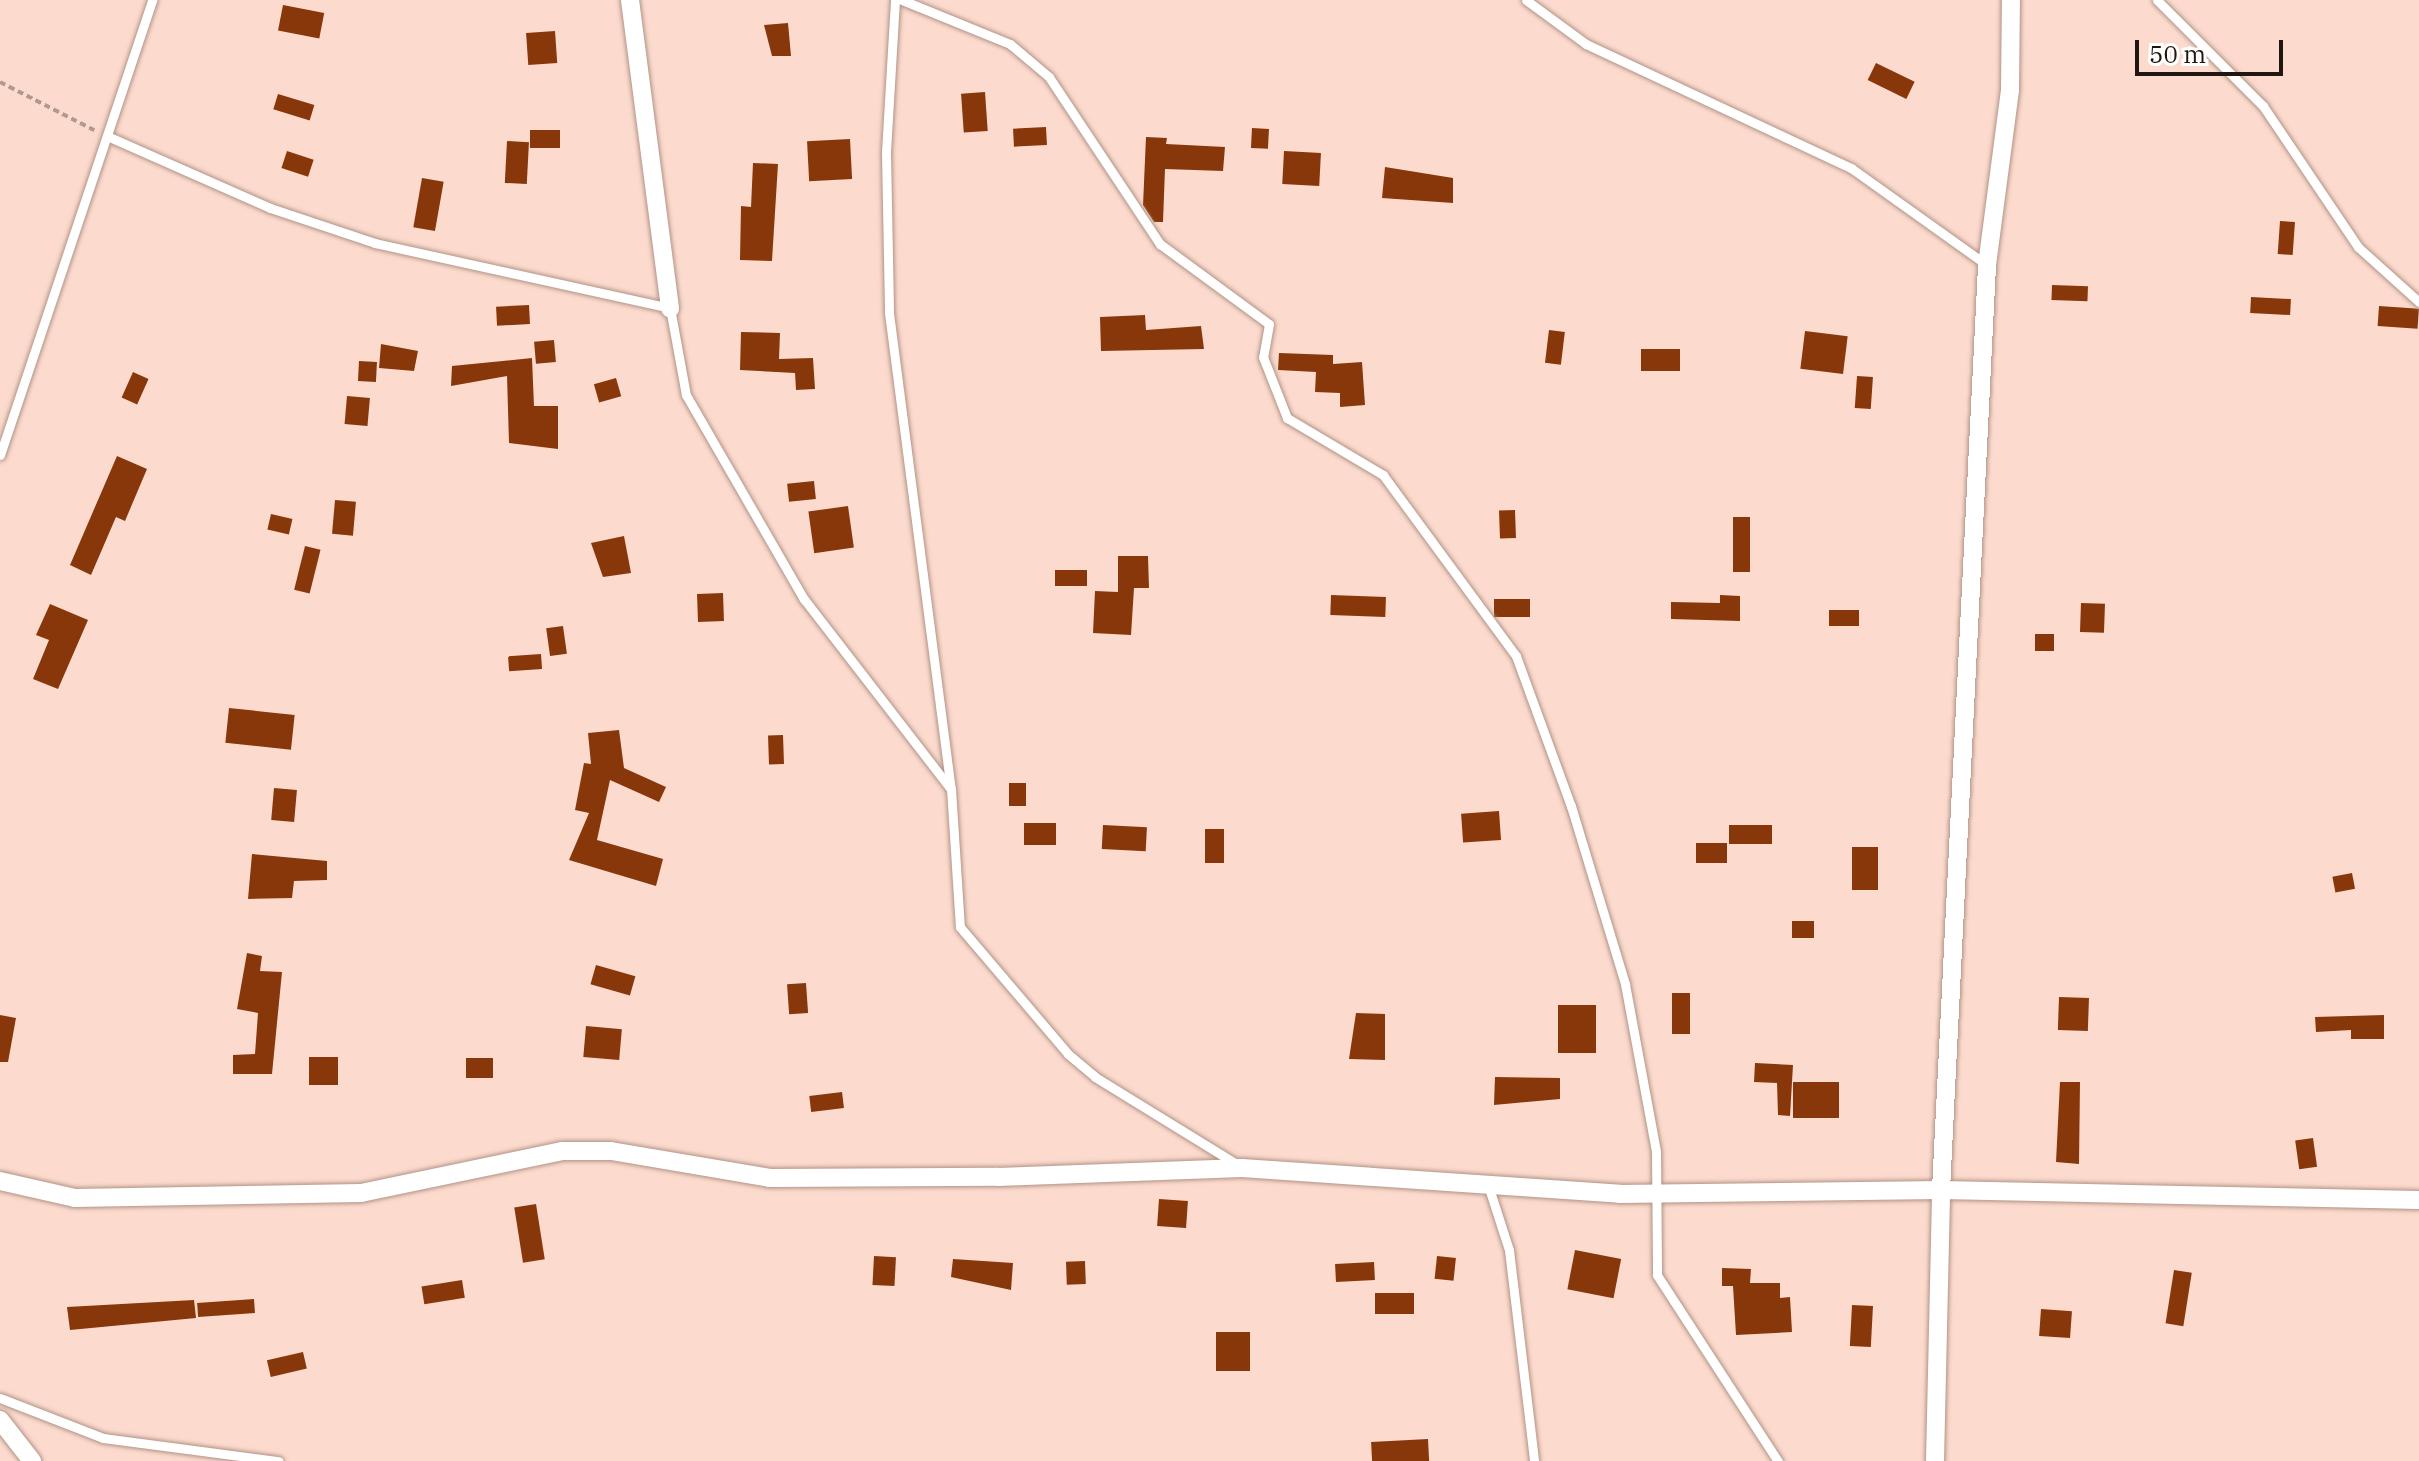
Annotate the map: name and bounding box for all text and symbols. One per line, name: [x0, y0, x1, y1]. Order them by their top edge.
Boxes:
scale bar: [2139, 24, 2287, 74]
text: 50 m: [2149, 38, 2206, 70]

